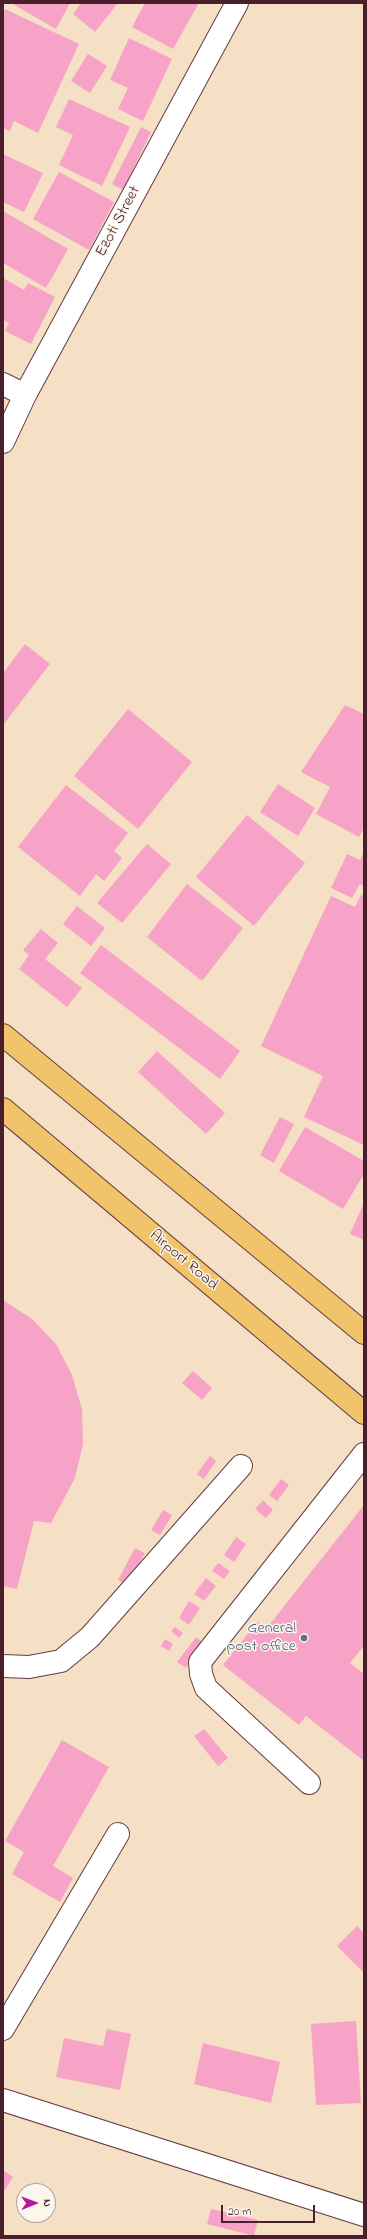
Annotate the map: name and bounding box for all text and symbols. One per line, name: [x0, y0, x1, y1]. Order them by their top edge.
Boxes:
street label: Ezoti Street: [92, 183, 146, 261]
street label: Airport Road: [145, 1227, 221, 1295]
place label: General post office: [227, 1619, 296, 1657]
marker: General post office: [299, 1633, 309, 1643]
north arrow: [16, 2183, 56, 2223]
scale bar: [223, 2197, 317, 2223]
text: N: [39, 2199, 55, 2207]
text: 20 m: [228, 2203, 251, 2221]

